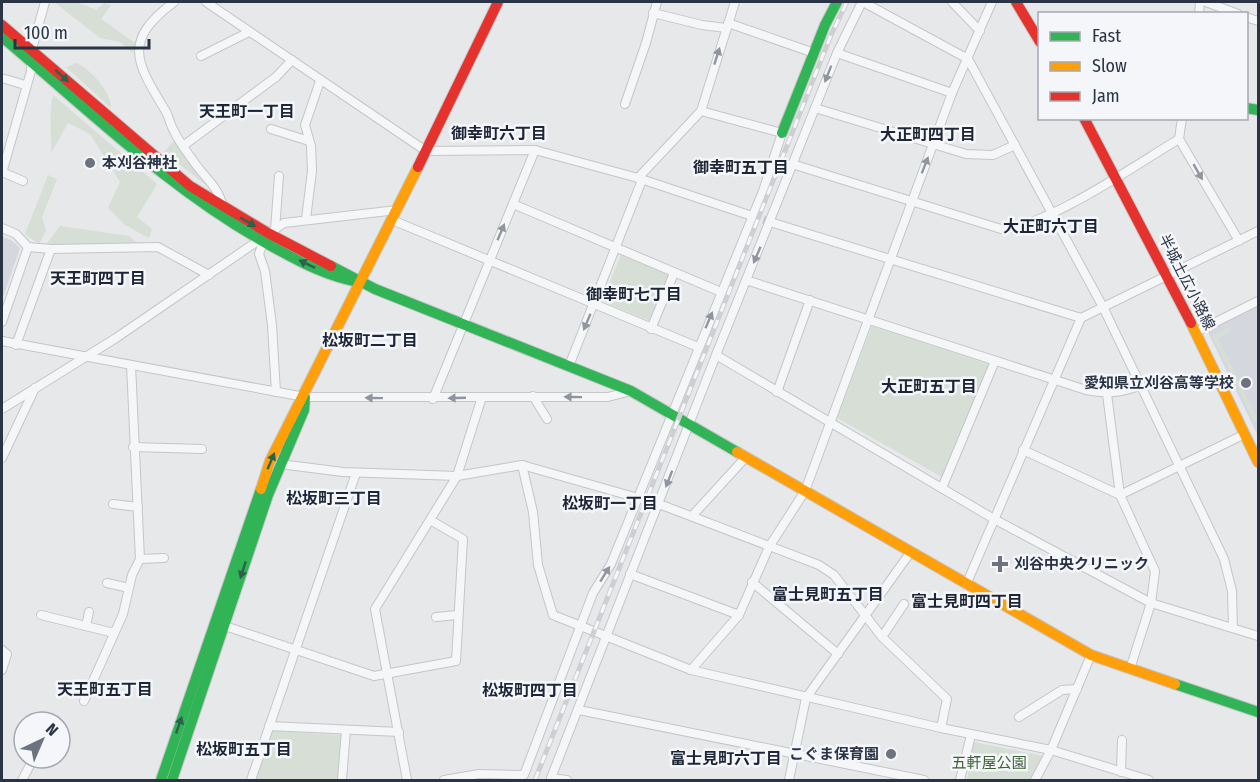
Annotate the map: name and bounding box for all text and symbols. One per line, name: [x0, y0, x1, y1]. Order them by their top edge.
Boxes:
scale bar: [15, 12, 148, 50]
legend: [1038, 12, 1248, 120]
text: 100 m: [24, 22, 68, 44]
text: Fast: [1092, 25, 1121, 47]
one-way arrow: [713, 47, 722, 65]
text: Slow: [1092, 55, 1127, 77]
one-way arrow: [823, 65, 833, 83]
one-way arrow: [54, 69, 69, 82]
text: Jam: [1092, 85, 1120, 107]
district label: 天王町一丁目: [199, 102, 295, 121]
district label: 御幸町六丁目: [451, 124, 547, 143]
district label: 大正町四丁目: [880, 125, 976, 144]
place label: 本刈谷神社: [102, 154, 177, 172]
marker: 本刈谷神社: [83, 156, 97, 170]
one-way arrow: [920, 156, 930, 174]
district label: 御幸町五丁目: [693, 158, 789, 177]
one-way arrow: [1193, 164, 1204, 180]
one-way arrow: [240, 217, 257, 227]
district label: 大正町六丁目: [1003, 217, 1099, 236]
one-way arrow: [496, 222, 506, 240]
street label: 半城土広小路線: [1155, 231, 1219, 333]
one-way arrow: [751, 246, 761, 264]
one-way arrow: [298, 260, 316, 270]
district label: 天王町四丁目: [50, 269, 146, 288]
district label: 御幸町七丁目: [586, 285, 682, 304]
one-way arrow: [704, 311, 714, 329]
one-way arrow: [582, 314, 592, 332]
district label: 松坂町二丁目: [322, 331, 418, 350]
place label: 愛知県立刈谷高等学校: [1084, 374, 1234, 392]
marker: 愛知県立刈谷高等学校: [1239, 376, 1253, 390]
district label: 大正町五丁目: [881, 377, 977, 396]
one-way arrow: [564, 392, 583, 401]
one-way arrow: [365, 393, 384, 403]
one-way arrow: [448, 393, 467, 402]
one-way arrow: [266, 452, 276, 470]
one-way arrow: [664, 470, 673, 488]
district label: 松坂町三丁目: [286, 489, 382, 508]
district label: 松坂町一丁目: [562, 494, 658, 513]
marker: 刈谷中央クリニック: [991, 555, 1009, 573]
place label: 刈谷中央クリニック: [1014, 555, 1149, 573]
one-way arrow: [238, 561, 248, 579]
one-way arrow: [599, 566, 610, 582]
district label: 富士見町五丁目: [772, 585, 884, 604]
district label: 富士見町四丁目: [911, 592, 1023, 611]
district label: 天王町五丁目: [57, 680, 153, 699]
district label: 松坂町四丁目: [482, 681, 578, 700]
north arrow: [12, 710, 72, 770]
one-way arrow: [175, 716, 185, 734]
text: N: [42, 719, 62, 740]
district label: 松坂町五丁目: [196, 740, 292, 759]
place label: こぐま保育園: [789, 745, 879, 763]
marker: こぐま保育園: [884, 747, 898, 761]
district label: 富士見町六丁目: [670, 749, 782, 768]
park label: 五軒屋公園: [951, 754, 1027, 772]

